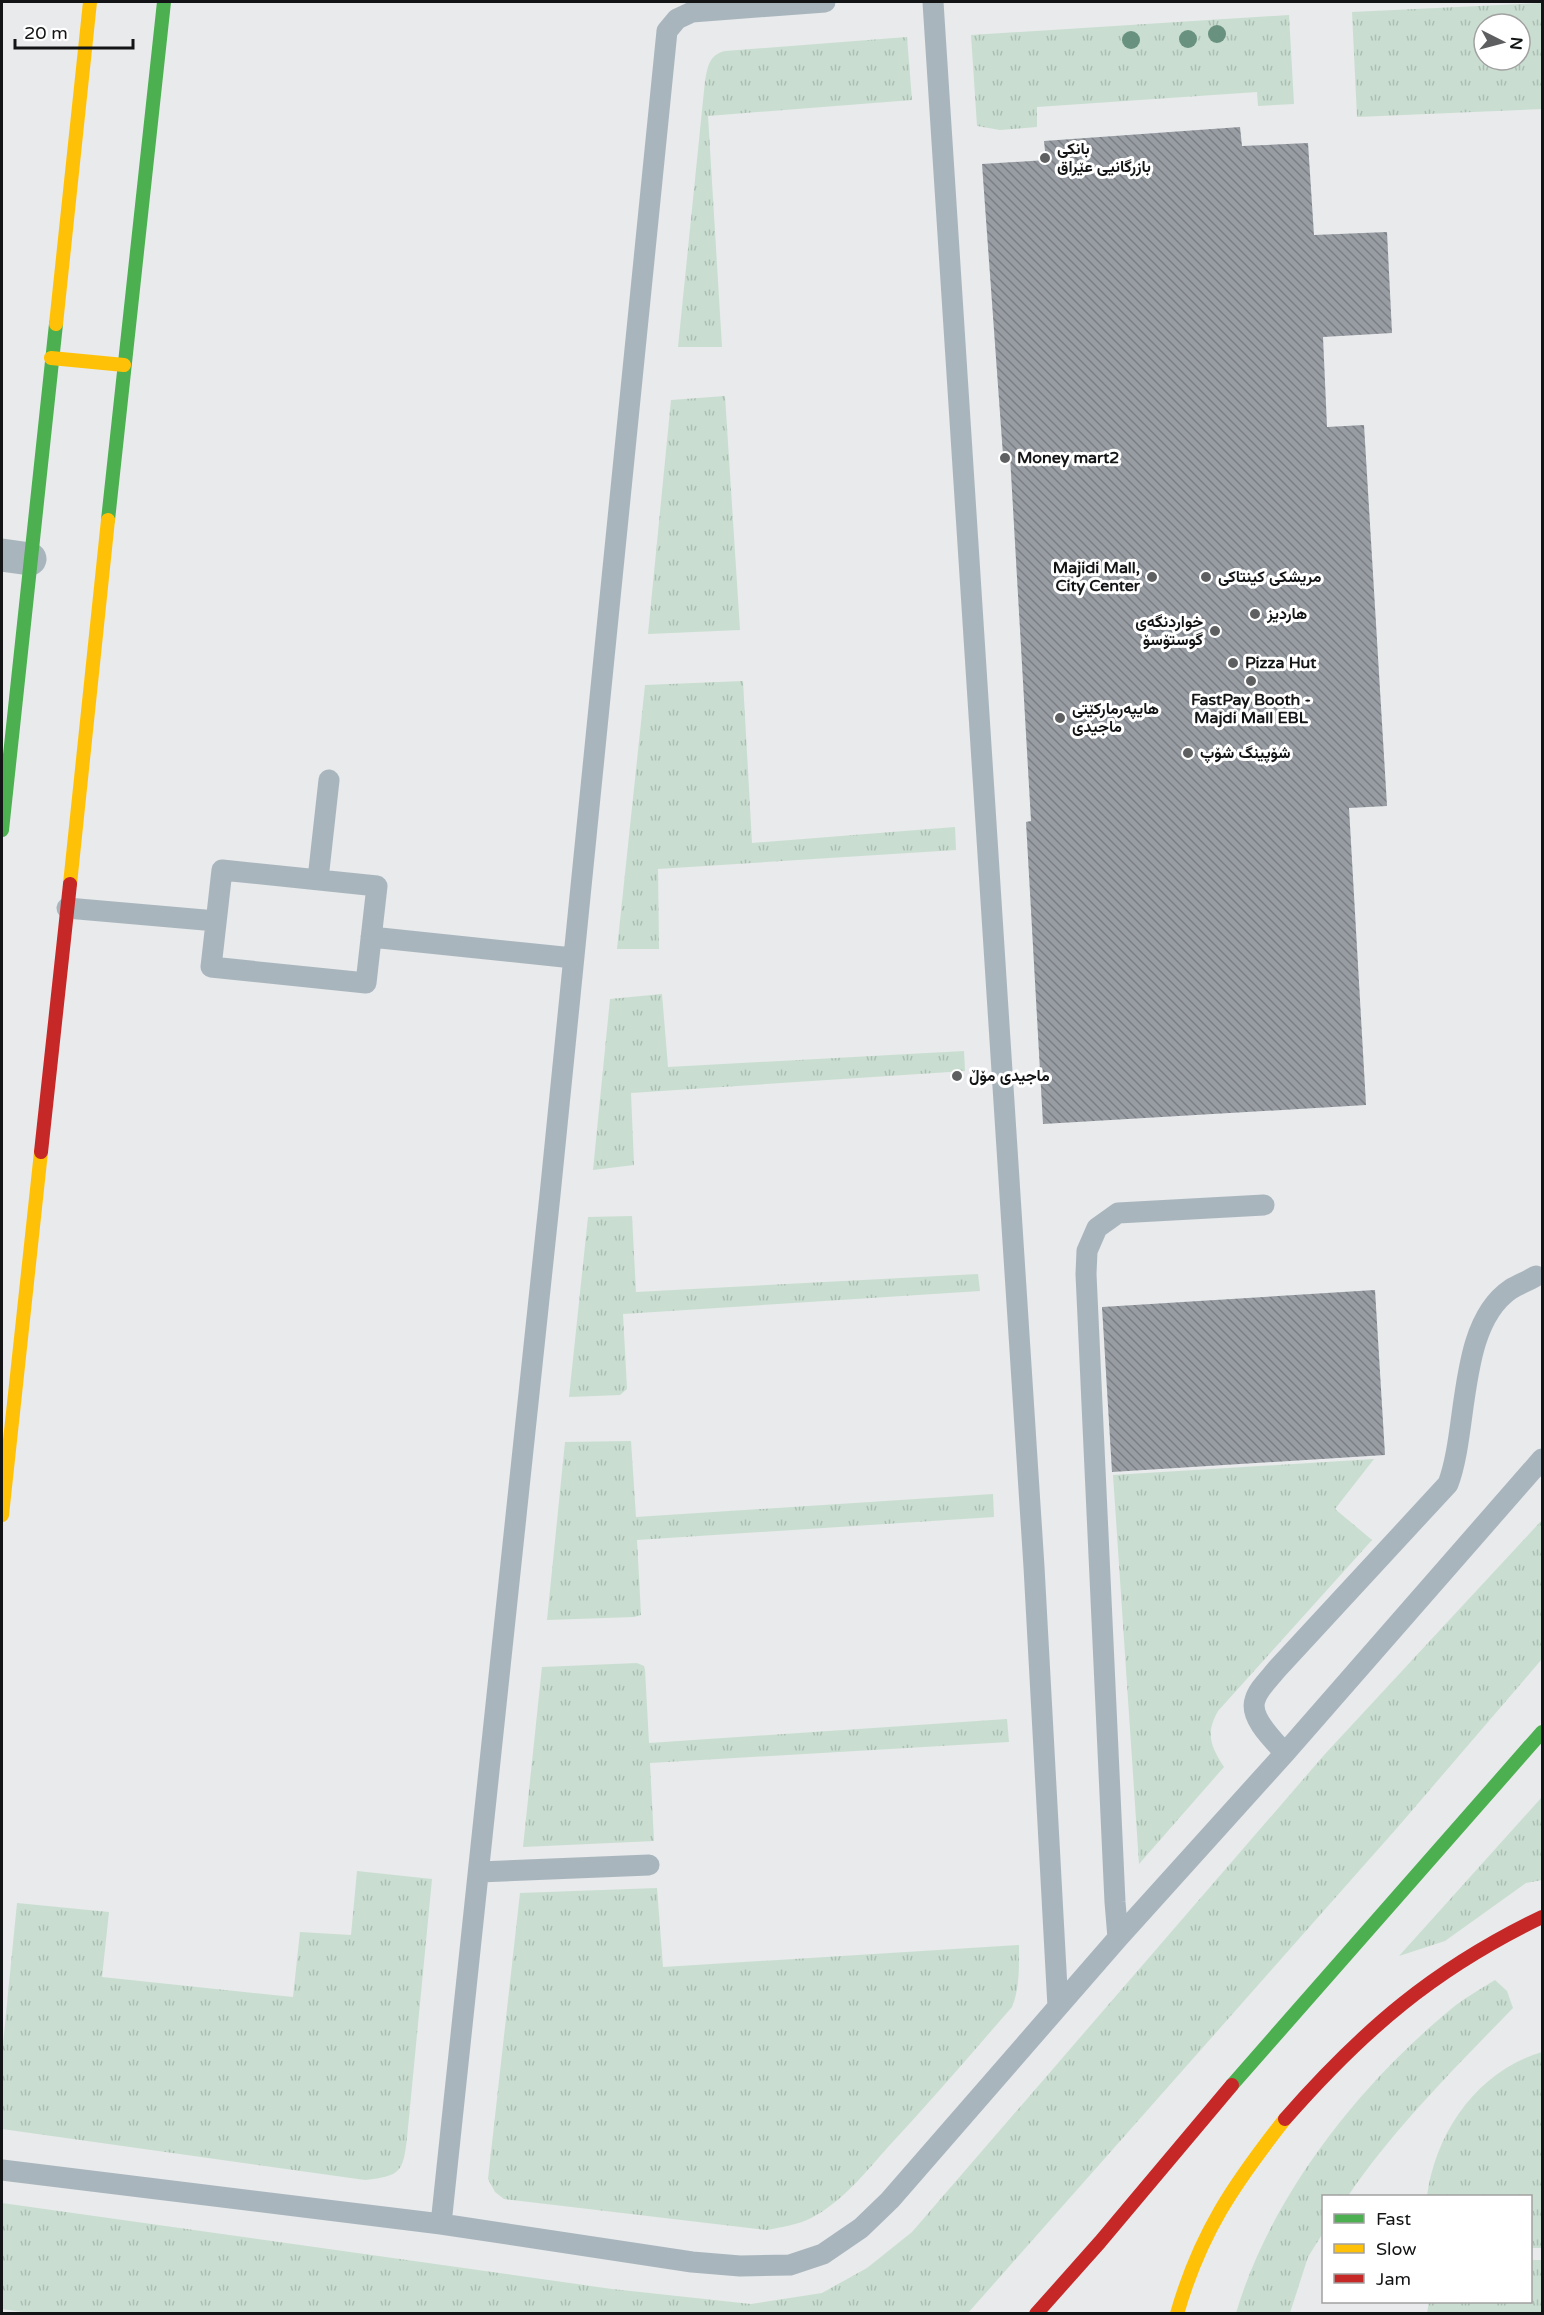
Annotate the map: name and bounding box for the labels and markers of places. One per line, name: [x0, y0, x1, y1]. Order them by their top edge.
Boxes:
place label: بانکی بازرگانیی عێراق: [1057, 139, 1151, 177]
marker: بانکی بازرگانیی عێراق: [1038, 151, 1052, 165]
place label: Money mart2: [1017, 448, 1119, 468]
marker: Money mart2: [998, 451, 1012, 465]
place label: Majidi Mall, City Center: [1053, 558, 1141, 596]
place label: مریشکی کینتاکی: [1218, 567, 1322, 587]
marker: Majidi Mall, City Center: [1145, 570, 1159, 584]
marker: مریشکی کینتاکی: [1199, 570, 1213, 584]
place label: هاردیز: [1266, 604, 1307, 624]
marker: هاردیز: [1248, 607, 1262, 621]
place label: خواردنگەی گوستۆسۆ: [1135, 612, 1203, 650]
marker: خواردنگەی گوستۆسۆ: [1208, 624, 1222, 638]
place label: Pizza Hut: [1245, 653, 1317, 673]
marker: Pizza Hut: [1226, 656, 1240, 670]
marker: FastPay Booth - Majdi Mall EBL: [1244, 674, 1258, 688]
place label: FastPay Booth - Majdi Mall EBL: [1191, 690, 1311, 728]
place label: هایپەرمارکێتی ماجیدی: [1072, 699, 1159, 737]
marker: هایپەرمارکێتی ماجیدی: [1053, 711, 1067, 725]
place label: شۆپینگ شۆپ: [1200, 743, 1291, 764]
marker: شۆپینگ شۆپ: [1181, 746, 1195, 760]
place label: ماجیدی مۆڵ: [969, 1066, 1050, 1086]
marker: ماجیدی مۆڵ: [950, 1069, 964, 1083]

